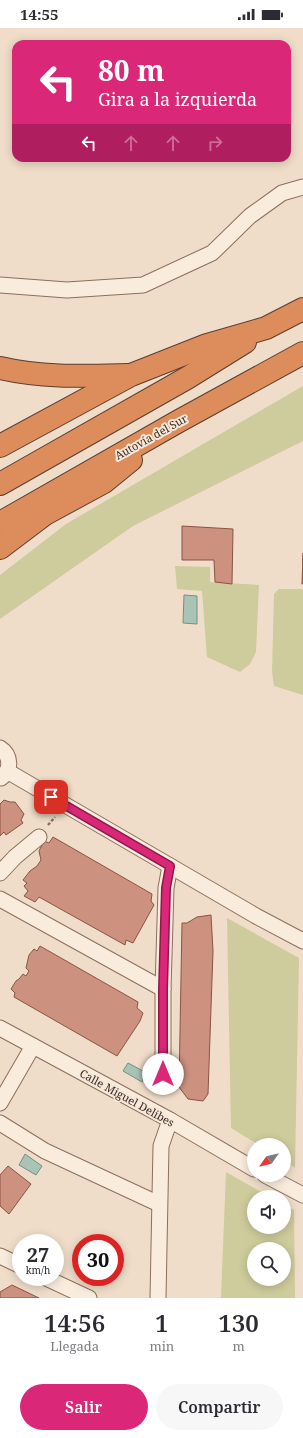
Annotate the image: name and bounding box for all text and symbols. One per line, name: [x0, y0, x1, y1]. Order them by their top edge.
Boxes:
text: 14:55: [20, 4, 58, 24]
text: 80 m: [98, 51, 165, 89]
icon: left: [32, 56, 84, 108]
text: Gira a la izquierda: [98, 87, 257, 111]
icon: left: [78, 132, 100, 154]
icon: ahead: [120, 132, 142, 154]
icon: ahead: [162, 132, 184, 154]
icon: right: [204, 132, 226, 154]
street label: Autovía del Sur: [112, 410, 190, 463]
pin: [34, 780, 68, 814]
icon: arrive: [40, 786, 62, 808]
position arrow: [142, 1053, 184, 1095]
street label: Calle Miguel Delibes: [77, 1065, 177, 1130]
north arrow: [247, 1138, 291, 1182]
map controls: [247, 1138, 291, 1286]
button: sound: [247, 1190, 291, 1234]
speed limit sign: 30: [72, 1234, 124, 1286]
text: 27: [27, 1241, 49, 1268]
button: search: [247, 1242, 291, 1286]
text: km/h: [26, 1263, 50, 1277]
text: 14:56: [44, 1306, 105, 1339]
text: 1: [155, 1306, 169, 1339]
text: 130: [218, 1306, 259, 1339]
text: Llegada: [50, 1337, 99, 1355]
text: min: [149, 1337, 174, 1355]
text: m: [232, 1337, 245, 1355]
button: Salir: [20, 1384, 148, 1430]
button: Compartir: [156, 1384, 283, 1430]

